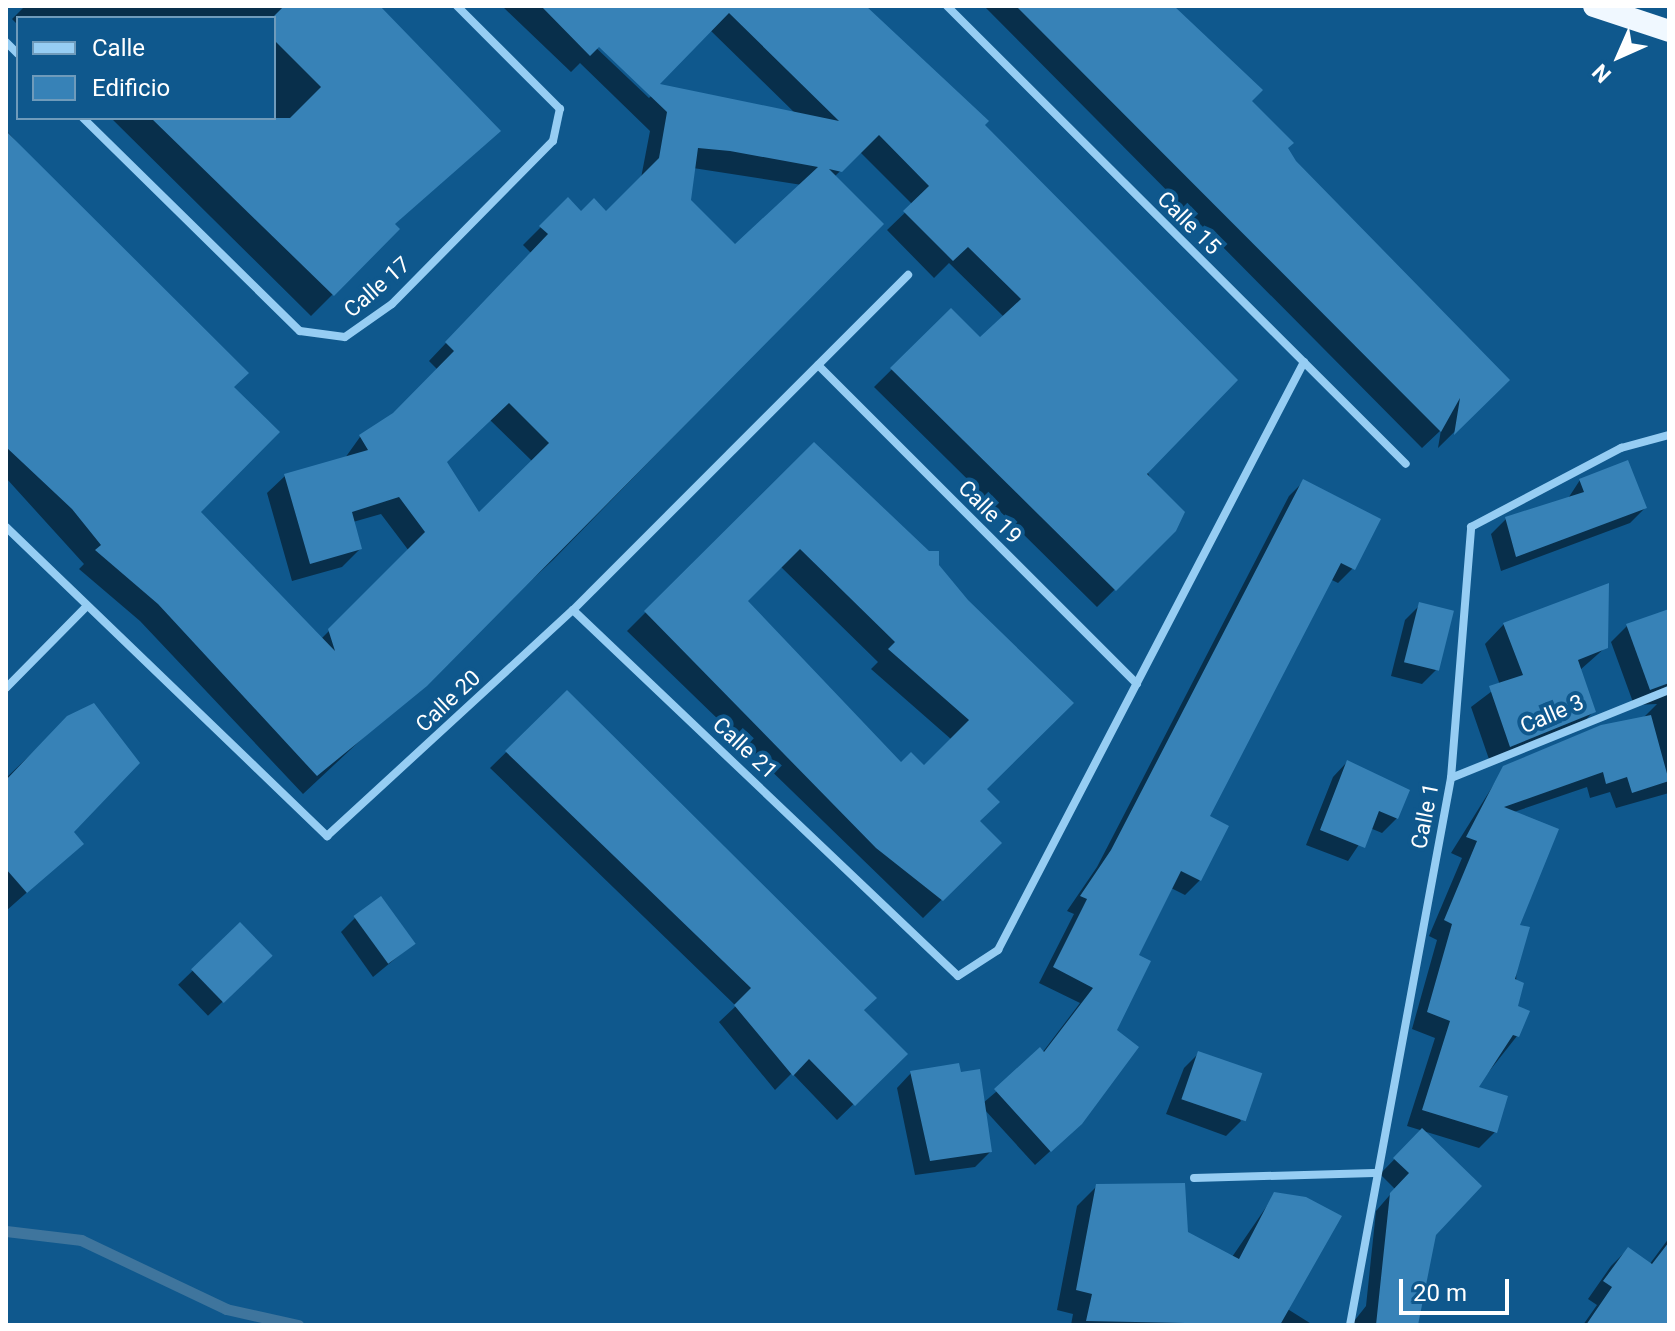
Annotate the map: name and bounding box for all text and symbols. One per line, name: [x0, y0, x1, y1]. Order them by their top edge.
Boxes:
legend: [16, 16, 276, 120]
north arrow: [1579, 16, 1659, 96]
text: Calle: [92, 34, 145, 62]
text: N: [1587, 59, 1616, 88]
text: Edificio: [92, 74, 170, 102]
street label: Calle 15: [1152, 186, 1226, 260]
street label: Calle 17: [339, 251, 415, 323]
street label: Calle 19: [953, 475, 1027, 549]
street label: Calle 20: [410, 664, 486, 738]
street label: Calle 3: [1516, 689, 1588, 739]
street label: Calle 21: [707, 711, 783, 785]
street label: Calle 1: [1406, 781, 1444, 851]
scale bar: [1403, 1263, 1513, 1313]
text: 20 m: [1413, 1279, 1467, 1307]

